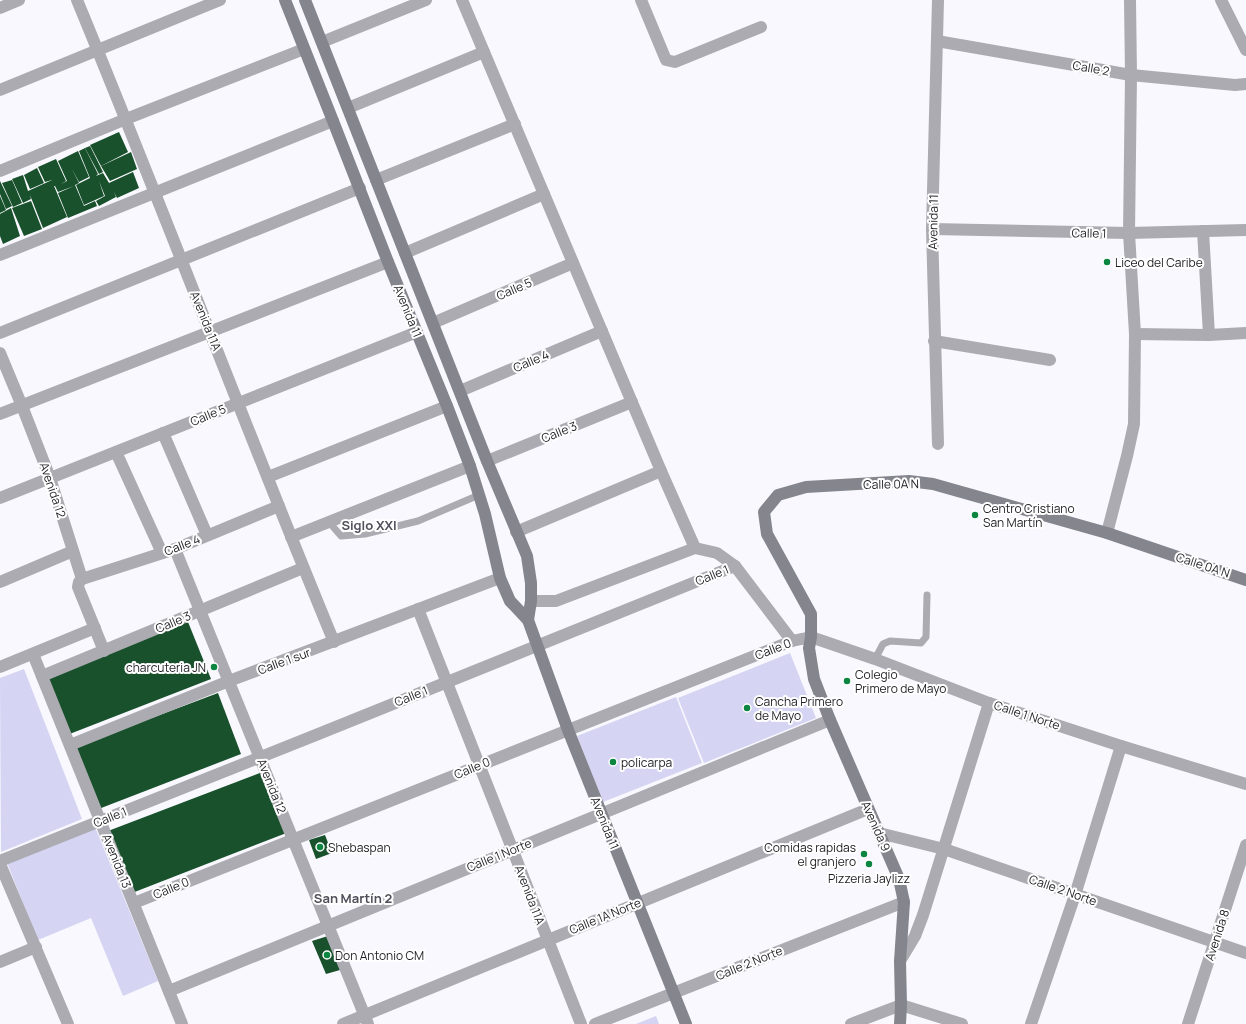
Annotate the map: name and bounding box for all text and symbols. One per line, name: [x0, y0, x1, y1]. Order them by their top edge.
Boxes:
street label: Calle 2: [1071, 56, 1111, 80]
street label: Avenida 11: [924, 194, 942, 250]
street label: Calle 1: [1071, 224, 1107, 242]
place label: Liceo del Caribe: [1115, 254, 1203, 271]
marker: Liceo del Caribe: [1102, 257, 1112, 267]
street label: Calle 5: [494, 274, 535, 304]
street label: Avenida 11: [390, 282, 426, 340]
street label: Avenida 11A: [186, 289, 226, 354]
street label: Calle 4: [510, 346, 552, 376]
street label: Calle 5: [188, 400, 228, 430]
street label: Calle 3: [539, 417, 579, 447]
street label: Avenida 12: [36, 460, 70, 520]
street label: Calle 0A N: [863, 475, 919, 493]
place label: Centro Cristiano San Martín: [983, 500, 1075, 531]
marker: Centro Cristiano San Martín: [970, 510, 980, 520]
district label: Siglo XXI: [341, 516, 397, 534]
street label: Calle 4: [162, 530, 202, 560]
street label: Calle 0A N: [1174, 548, 1232, 582]
street label: Calle 1: [693, 561, 731, 589]
street label: Calle 3: [153, 607, 193, 637]
street label: Calle 0: [752, 634, 794, 664]
street label: Calle 1 sur: [255, 643, 313, 678]
place label: charcuteria JN: [126, 659, 206, 676]
marker: charcuteria JN: [209, 662, 219, 672]
place label: Colegio Primero de Mayo: [855, 666, 946, 697]
marker: Colegio Primero de Mayo: [842, 676, 852, 686]
street label: Calle 1: [392, 682, 430, 710]
place label: Cancha Primero de Mayo: [755, 693, 843, 724]
street label: Calle 1 Norte: [992, 696, 1062, 734]
marker: Cancha Primero de Mayo: [742, 703, 752, 713]
street label: Calle 0: [451, 753, 493, 783]
place label: policarpa: [621, 754, 672, 771]
street label: Avenida 12: [253, 756, 291, 816]
marker: policarpa: [608, 757, 618, 767]
street label: Avenida 11: [587, 794, 623, 852]
street label: Avenida 9: [857, 798, 895, 854]
street label: Calle 1: [91, 803, 129, 831]
street label: Avenida 13: [98, 831, 136, 891]
street label: Calle 1 Norte: [464, 834, 534, 876]
place label: Shebaspan: [328, 839, 391, 856]
place label: Comidas rapidas el granjero: [764, 839, 856, 870]
marker: Shebaspan: [315, 842, 325, 852]
marker: Comidas rapidas el granjero: [859, 849, 869, 859]
marker: Pizzeria Jaylizz: [864, 859, 874, 869]
street label: Avenida 11A: [511, 863, 549, 928]
place label: Pizzeria Jaylizz: [828, 870, 910, 887]
street label: Calle 2 Norte: [1027, 870, 1099, 910]
street label: Calle 0: [150, 873, 192, 903]
district label: San Martín 2: [314, 889, 392, 907]
street label: Calle 1A Norte: [567, 894, 643, 938]
street label: Avenida 8: [1201, 907, 1233, 963]
street label: Calle 2 Norte: [713, 942, 785, 984]
place label: Don Antonio CM: [335, 947, 424, 964]
marker: Don Antonio CM: [322, 950, 332, 960]

